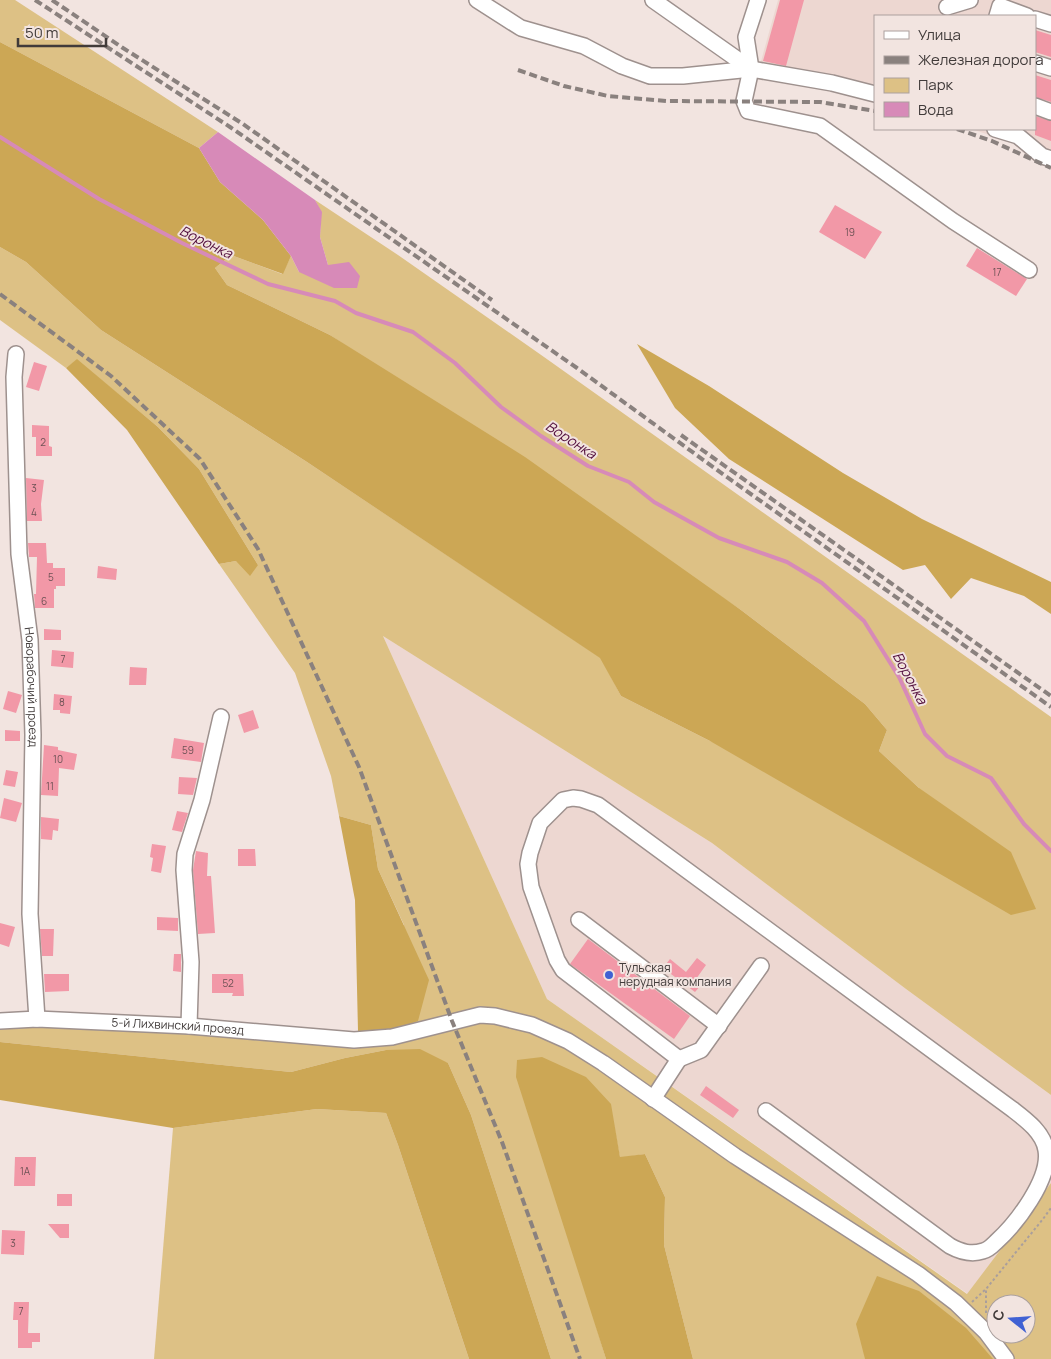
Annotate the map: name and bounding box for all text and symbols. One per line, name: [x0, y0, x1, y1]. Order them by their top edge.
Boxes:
scale bar: [18, 15, 105, 47]
legend: [874, 15, 1036, 130]
text: 50 m: [25, 22, 59, 43]
text: Улица: [918, 24, 961, 45]
text: Железная дорога: [918, 49, 1043, 70]
text: Парк: [918, 74, 954, 95]
text: Вода: [918, 99, 953, 120]
water label: Воронка: [177, 221, 237, 263]
house number: 19: [845, 225, 855, 239]
house number: 17: [993, 265, 1001, 279]
water label: Воронка: [542, 416, 601, 464]
house number: 2: [40, 435, 46, 449]
house number: 3: [31, 481, 37, 495]
house number: 4: [31, 505, 37, 519]
house number: 5: [48, 570, 54, 584]
house number: 6: [41, 594, 47, 608]
street label: Новорабочий проезд: [20, 626, 42, 747]
water label: Воронка: [889, 648, 933, 708]
house number: 7: [60, 652, 66, 666]
house number: 8: [59, 695, 65, 709]
house number: 59: [182, 743, 194, 757]
house number: 10: [53, 752, 63, 766]
house number: 11: [46, 779, 54, 793]
place label: Тульская нерудная компания: [619, 959, 731, 990]
marker: Тульская нерудная компания: [603, 969, 615, 981]
house number: 52: [222, 976, 234, 990]
street label: 5-й Лихвинский проезд: [111, 1013, 245, 1039]
house number: 1А: [20, 1164, 31, 1178]
house number: 3: [10, 1236, 16, 1250]
north arrow: [986, 1294, 1036, 1344]
house number: 7: [18, 1304, 24, 1318]
text: С: [987, 1307, 1009, 1323]

